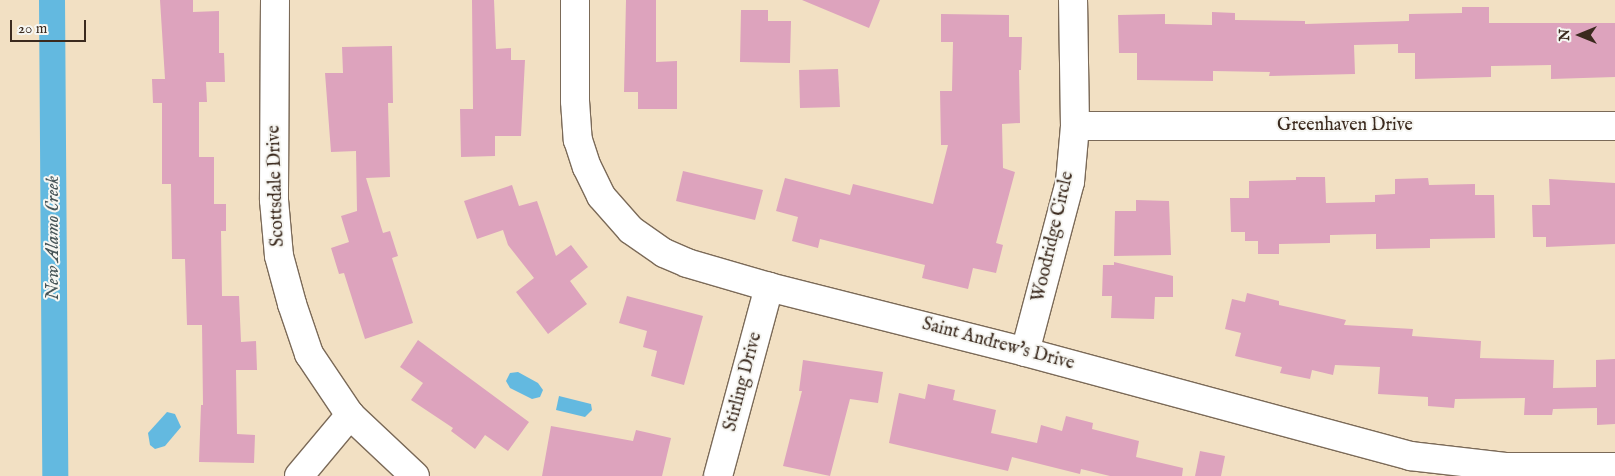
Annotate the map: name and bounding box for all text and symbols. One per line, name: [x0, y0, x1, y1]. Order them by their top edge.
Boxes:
scale bar: [12, 10, 89, 42]
north arrow: [1555, 10, 1605, 60]
text: 20 m: [18, 19, 47, 38]
text: N: [1556, 29, 1574, 41]
street label: Greenhaven Drive: [1277, 115, 1413, 137]
street label: Scottsdale Drive: [264, 125, 290, 247]
street label: Woodridge Circle: [1028, 170, 1080, 304]
water label: New Alamo Creek: [43, 176, 65, 300]
street label: Saint Andrew's Drive: [919, 314, 1077, 376]
street label: Stirling Drive: [720, 330, 768, 434]

